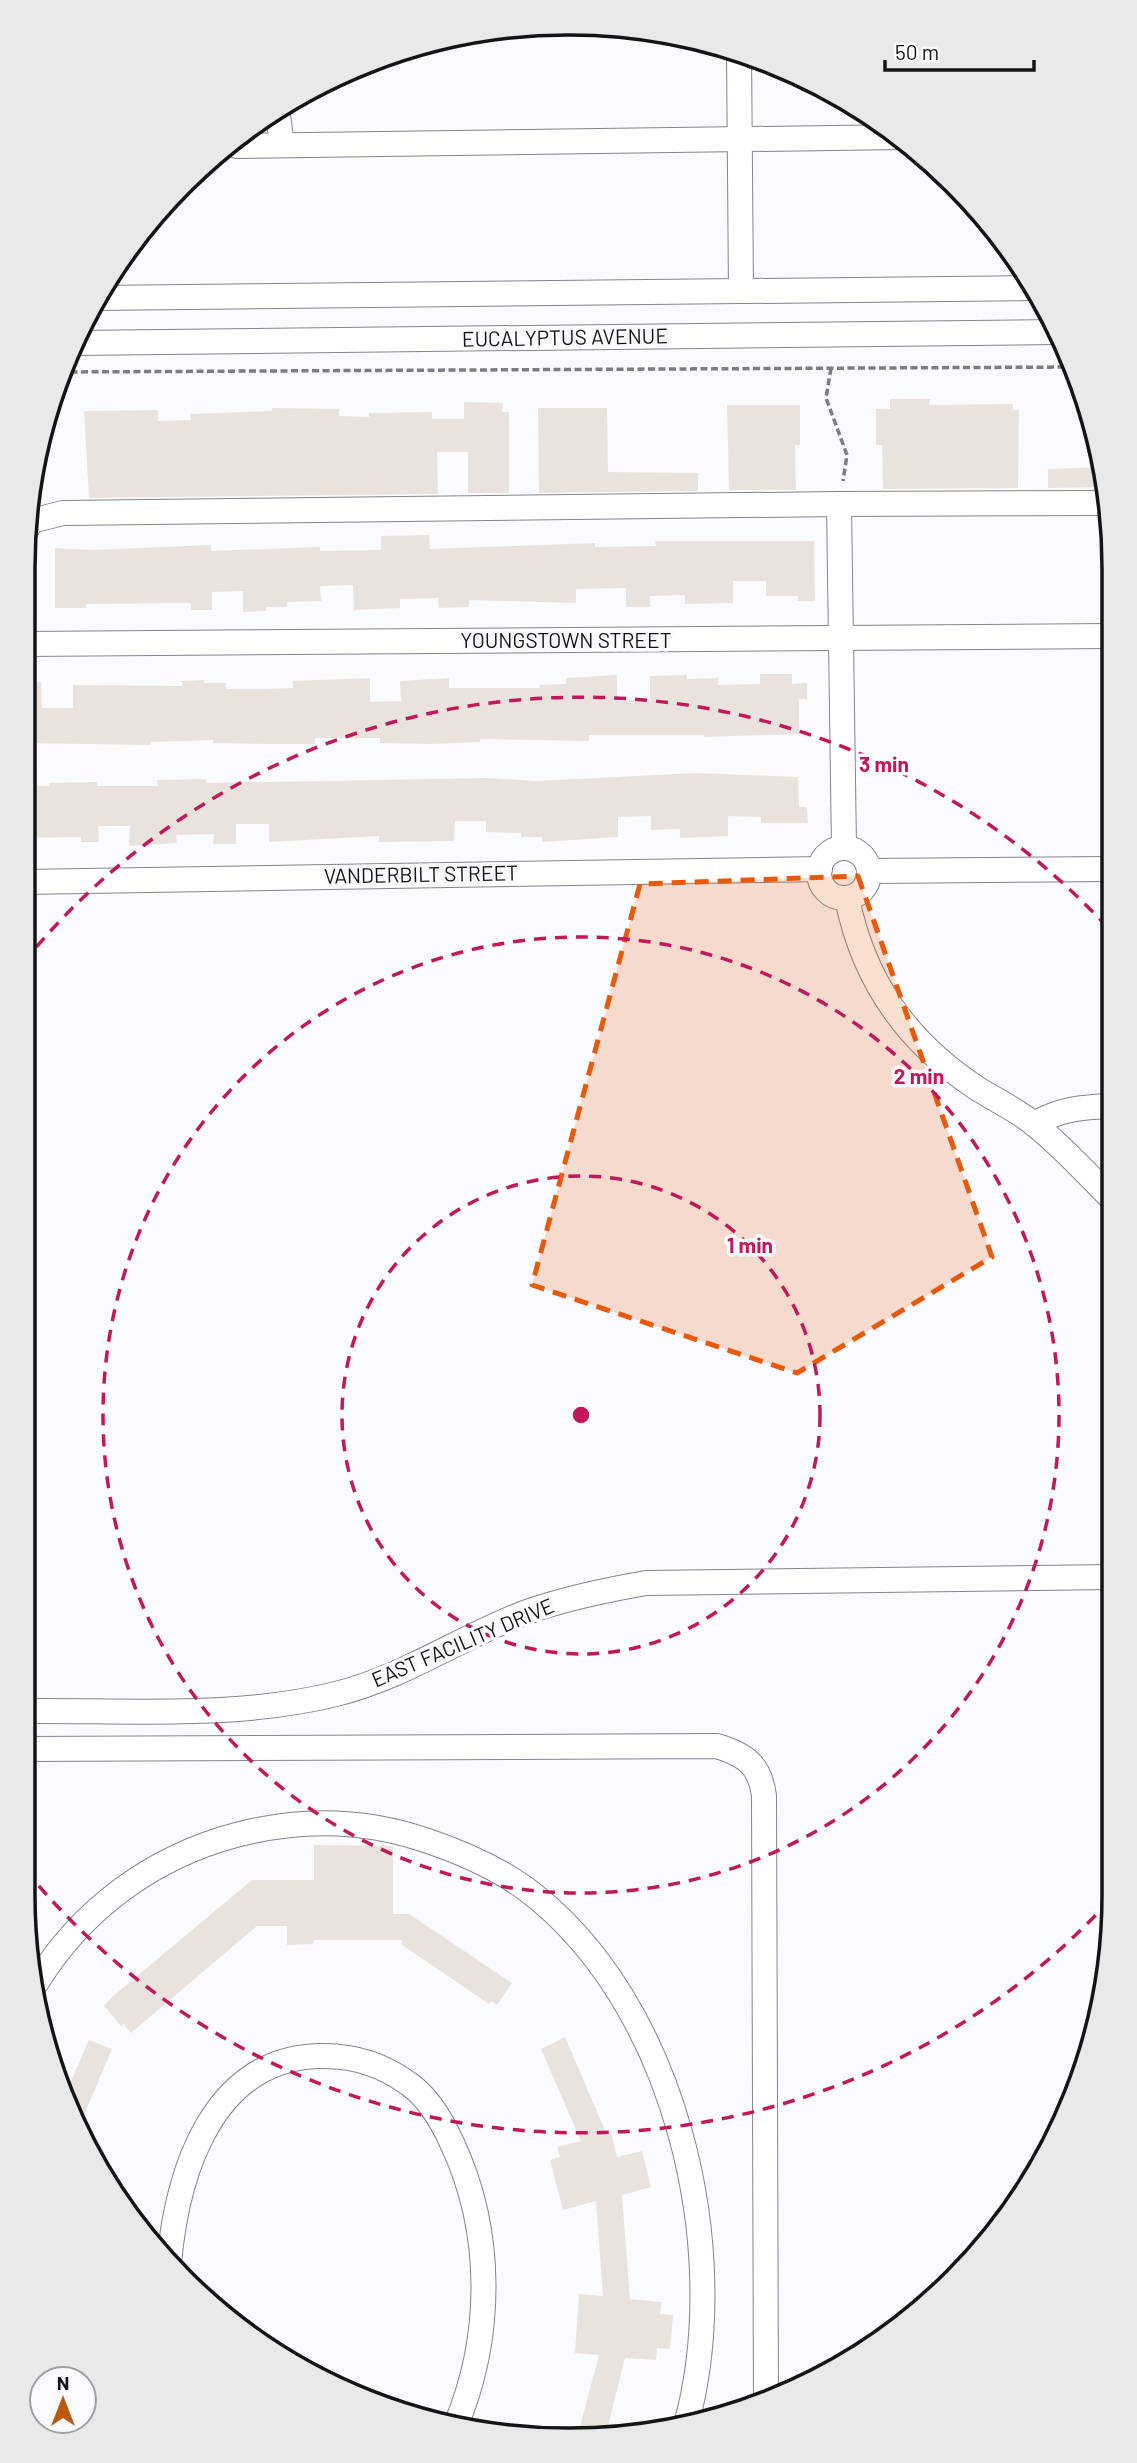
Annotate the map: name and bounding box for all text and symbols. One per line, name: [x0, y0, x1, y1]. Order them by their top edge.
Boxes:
scale bar: [885, 28, 1034, 72]
text: 50 m: [895, 39, 939, 64]
street label: EUCALYPTUS AVENUE: [462, 322, 668, 351]
street label: YOUNGSTOWN STREET: [460, 627, 672, 652]
text: 3 min: [859, 751, 909, 776]
street label: VANDERBILT STREET: [324, 859, 518, 888]
text: 2 min: [894, 1063, 944, 1088]
text: 1 min: [727, 1232, 773, 1257]
centre of rings: [569, 1403, 593, 1427]
street label: EAST FACILITY DRIVE: [367, 1592, 557, 1691]
north arrow: [28, 2365, 98, 2435]
text: N: [57, 2371, 69, 2394]

